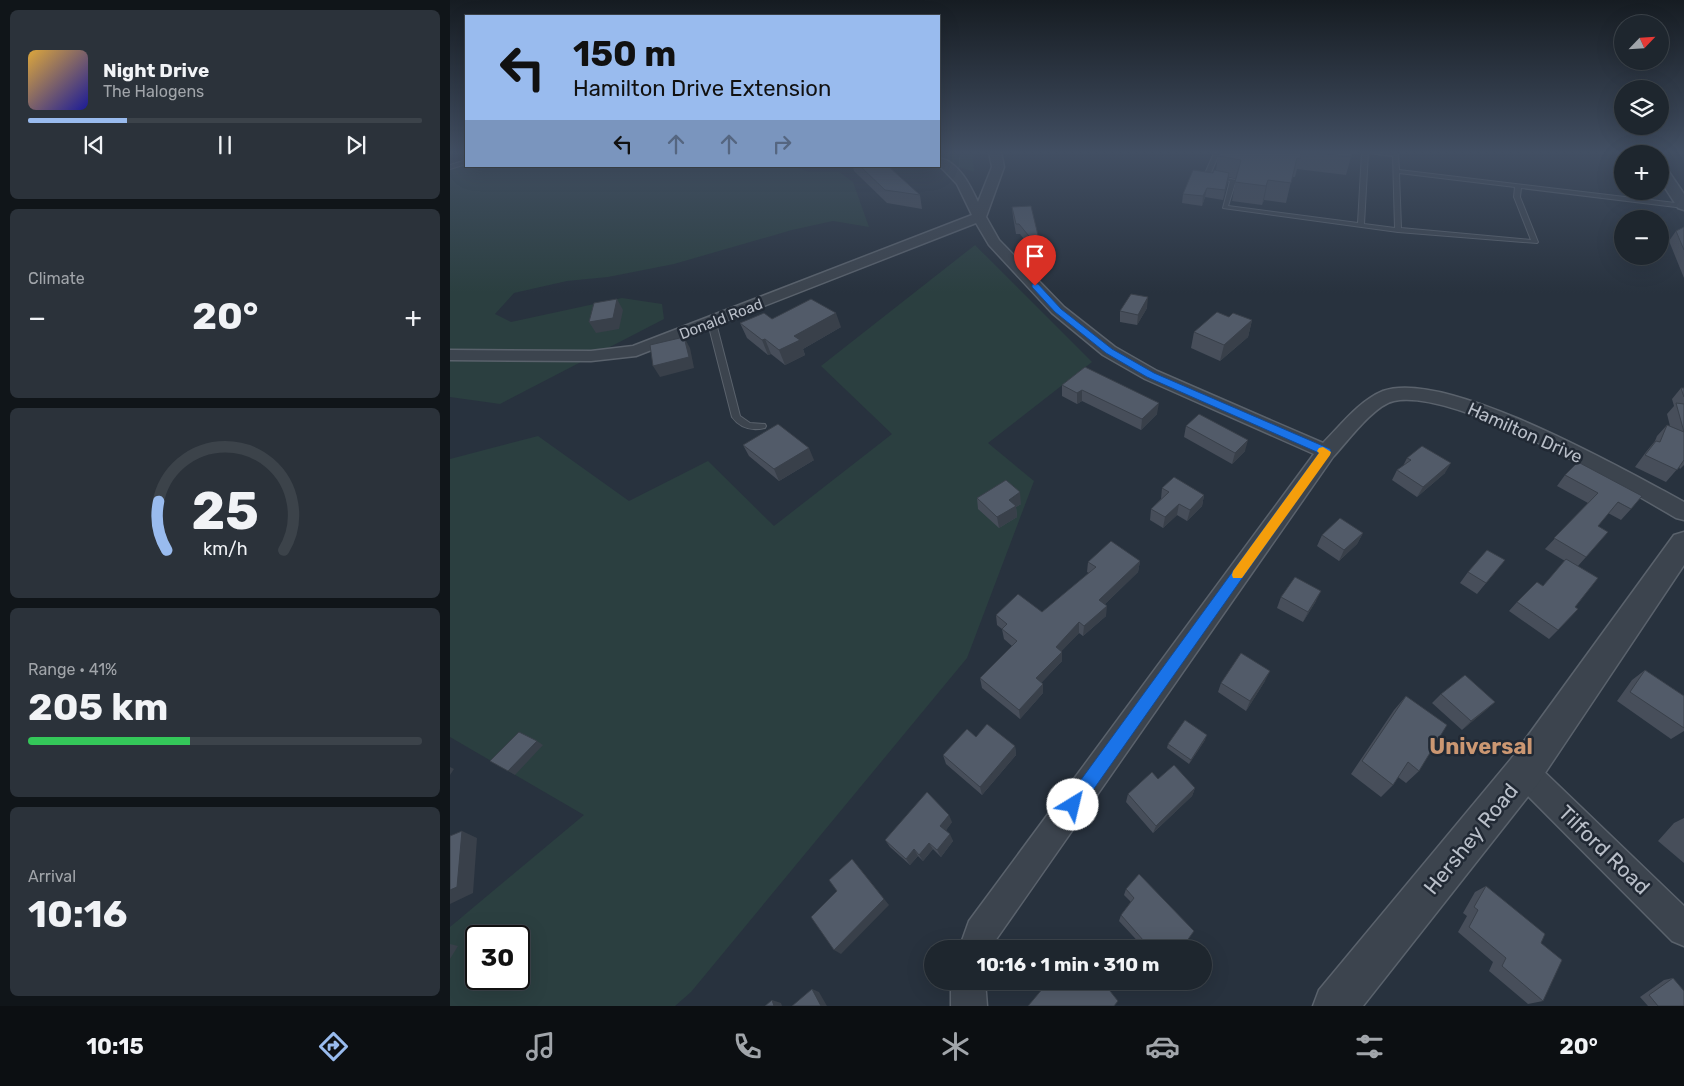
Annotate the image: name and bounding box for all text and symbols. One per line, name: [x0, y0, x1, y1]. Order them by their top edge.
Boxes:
north arrow: [1614, 15, 1669, 70]
map controls: [1614, 15, 1669, 265]
text: 150 m: [573, 33, 676, 75]
icon: left: [490, 35, 555, 100]
text: Night Drive: [103, 59, 209, 82]
text: Hamilton Drive Extension: [573, 75, 831, 102]
button: layers: [1614, 80, 1669, 135]
text: The Halogens: [103, 82, 204, 101]
icon: left: [609, 130, 637, 158]
icon: ahead: [662, 130, 690, 158]
icon: ahead: [715, 130, 743, 158]
icon: right: [768, 130, 796, 158]
icon: previous: [80, 131, 108, 159]
icon: pause: [211, 131, 239, 159]
icon: next: [342, 131, 370, 159]
button: +: [1614, 145, 1669, 200]
button: −: [1614, 210, 1669, 265]
pin: [1014, 235, 1056, 286]
icon: arrive: [1021, 242, 1049, 270]
text: Climate: [28, 269, 85, 288]
text: 20°: [192, 293, 258, 339]
street label: Donald Road: [677, 295, 765, 343]
text: −: [28, 301, 46, 334]
text: +: [405, 301, 422, 334]
street label: Hamilton Drive: [1464, 398, 1586, 468]
text: 25: [191, 480, 259, 542]
text: km/h: [203, 538, 247, 559]
text: Range · 41%: [28, 660, 117, 679]
text: 205 km: [28, 684, 168, 730]
district label: Universal: [1429, 733, 1533, 760]
position arrow: [1046, 778, 1098, 830]
street label: Hershey Road: [1418, 778, 1523, 899]
street label: Tilford Road: [1553, 800, 1655, 899]
text: Arrival: [28, 867, 76, 886]
text: 10:16: [28, 891, 127, 937]
speed limit sign: 30: [465, 925, 530, 990]
text: 10:16 · 1 min · 310 m: [976, 953, 1160, 976]
icon: directions: [316, 1029, 351, 1064]
icon: music: [523, 1029, 558, 1064]
icon: phone: [730, 1029, 765, 1064]
icon: climate: [938, 1029, 973, 1064]
icon: car: [1145, 1029, 1180, 1064]
icon: filters: [1352, 1029, 1387, 1064]
text: 10:15: [86, 1033, 144, 1060]
text: 20°: [1559, 1033, 1598, 1060]

